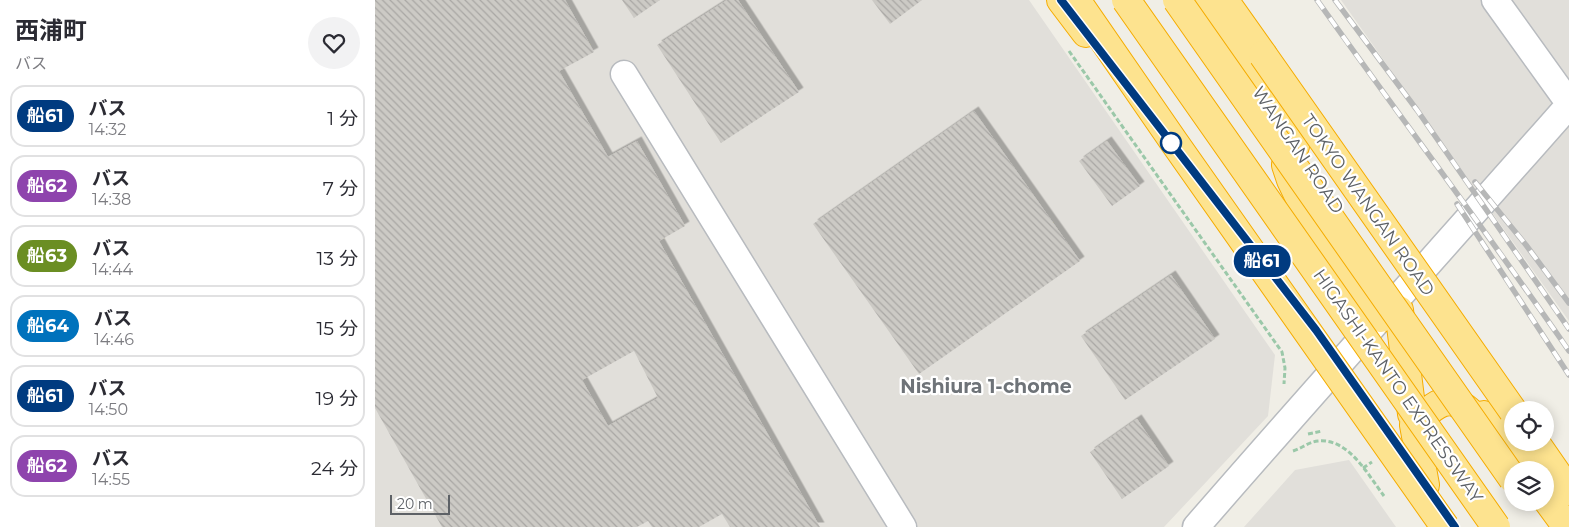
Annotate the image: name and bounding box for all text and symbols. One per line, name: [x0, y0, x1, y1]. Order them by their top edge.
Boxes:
text: 西浦町: [15, 16, 87, 45]
button: heart: [308, 17, 360, 69]
text: バス: [15, 54, 47, 73]
street label: WANGAN ROAD: [1247, 82, 1349, 218]
text: バス: [89, 97, 127, 120]
text: 船61: [27, 105, 64, 127]
text: 1 分: [327, 107, 358, 130]
street label: TOKYO WANGAN ROAD: [1297, 110, 1439, 300]
text: 14:32: [89, 120, 126, 139]
unlabelled marker: [1160, 132, 1182, 154]
text: バス: [92, 167, 130, 190]
text: 船62: [27, 175, 67, 197]
text: 7 分: [323, 177, 358, 200]
text: 14:38: [92, 190, 131, 209]
text: バス: [92, 237, 130, 260]
text: 船63: [27, 245, 67, 267]
line badge: 船61: [1233, 245, 1291, 277]
text: 13 分: [316, 247, 358, 270]
text: 船61: [1244, 250, 1280, 272]
text: 14:44: [92, 260, 133, 279]
street label: HIGASHI-KANTO EXPRESSWAY: [1308, 265, 1488, 508]
text: バス: [94, 307, 132, 330]
text: 船64: [27, 315, 69, 337]
text: 15 分: [316, 317, 358, 340]
text: 14:46: [94, 330, 134, 349]
district label: Nishiura 1-chome: [900, 375, 1072, 398]
text: バス: [89, 377, 127, 400]
text: 船61: [27, 385, 64, 407]
text: 19 分: [316, 387, 358, 410]
text: 14:50: [89, 400, 128, 419]
map controls: [1504, 401, 1554, 511]
button: locate: [1504, 401, 1554, 451]
text: バス: [92, 447, 130, 470]
text: 船62: [27, 455, 67, 477]
text: 24 分: [311, 457, 358, 480]
button: layers: [1504, 461, 1554, 511]
text: 14:55: [92, 470, 130, 489]
scale bar: [390, 492, 450, 515]
text: 20 m: [397, 495, 433, 513]

